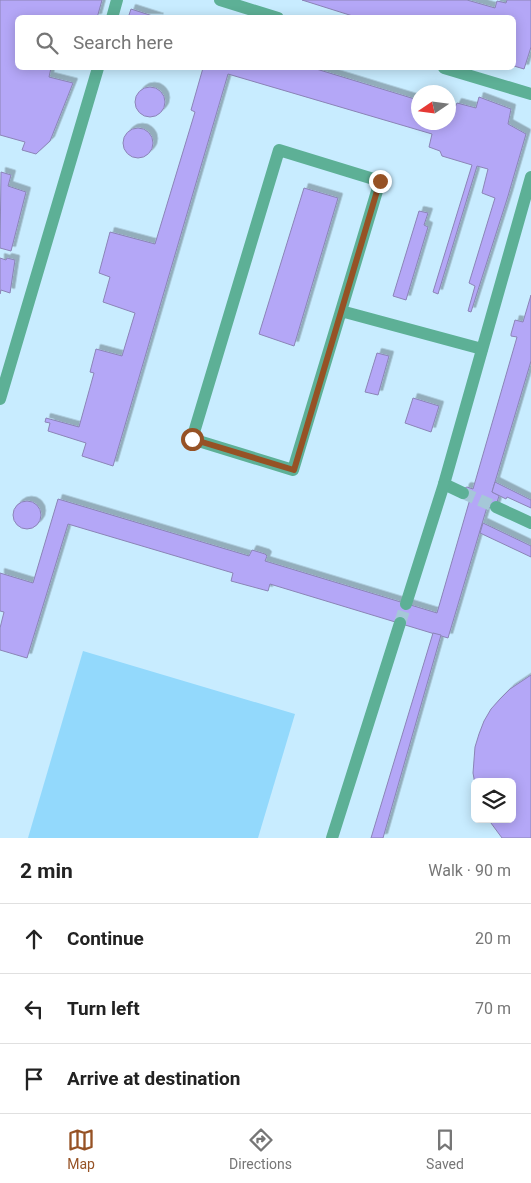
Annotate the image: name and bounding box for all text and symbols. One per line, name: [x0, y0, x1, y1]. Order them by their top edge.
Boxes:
search box: [15, 15, 516, 70]
icon: search: [33, 29, 61, 57]
text: Search here: [73, 31, 173, 54]
north arrow: [411, 85, 456, 130]
route end: [369, 170, 392, 193]
route start: [181, 428, 204, 451]
map controls: [471, 778, 516, 823]
button: layers: [471, 778, 516, 823]
text: 2 min: [20, 859, 73, 883]
text: Walk · 90 m: [428, 861, 511, 880]
icon: ahead: [20, 925, 48, 953]
text: Continue: [67, 927, 144, 950]
text: 20 m: [475, 929, 511, 948]
icon: left: [20, 995, 48, 1023]
text: Turn left: [67, 997, 140, 1020]
text: 70 m: [475, 999, 511, 1018]
icon: arrive: [20, 1065, 48, 1093]
text: Arrive at destination: [67, 1067, 240, 1090]
tab: Map: [67, 1126, 95, 1172]
tab: Directions: [229, 1126, 292, 1172]
tab: Saved: [426, 1126, 464, 1172]

